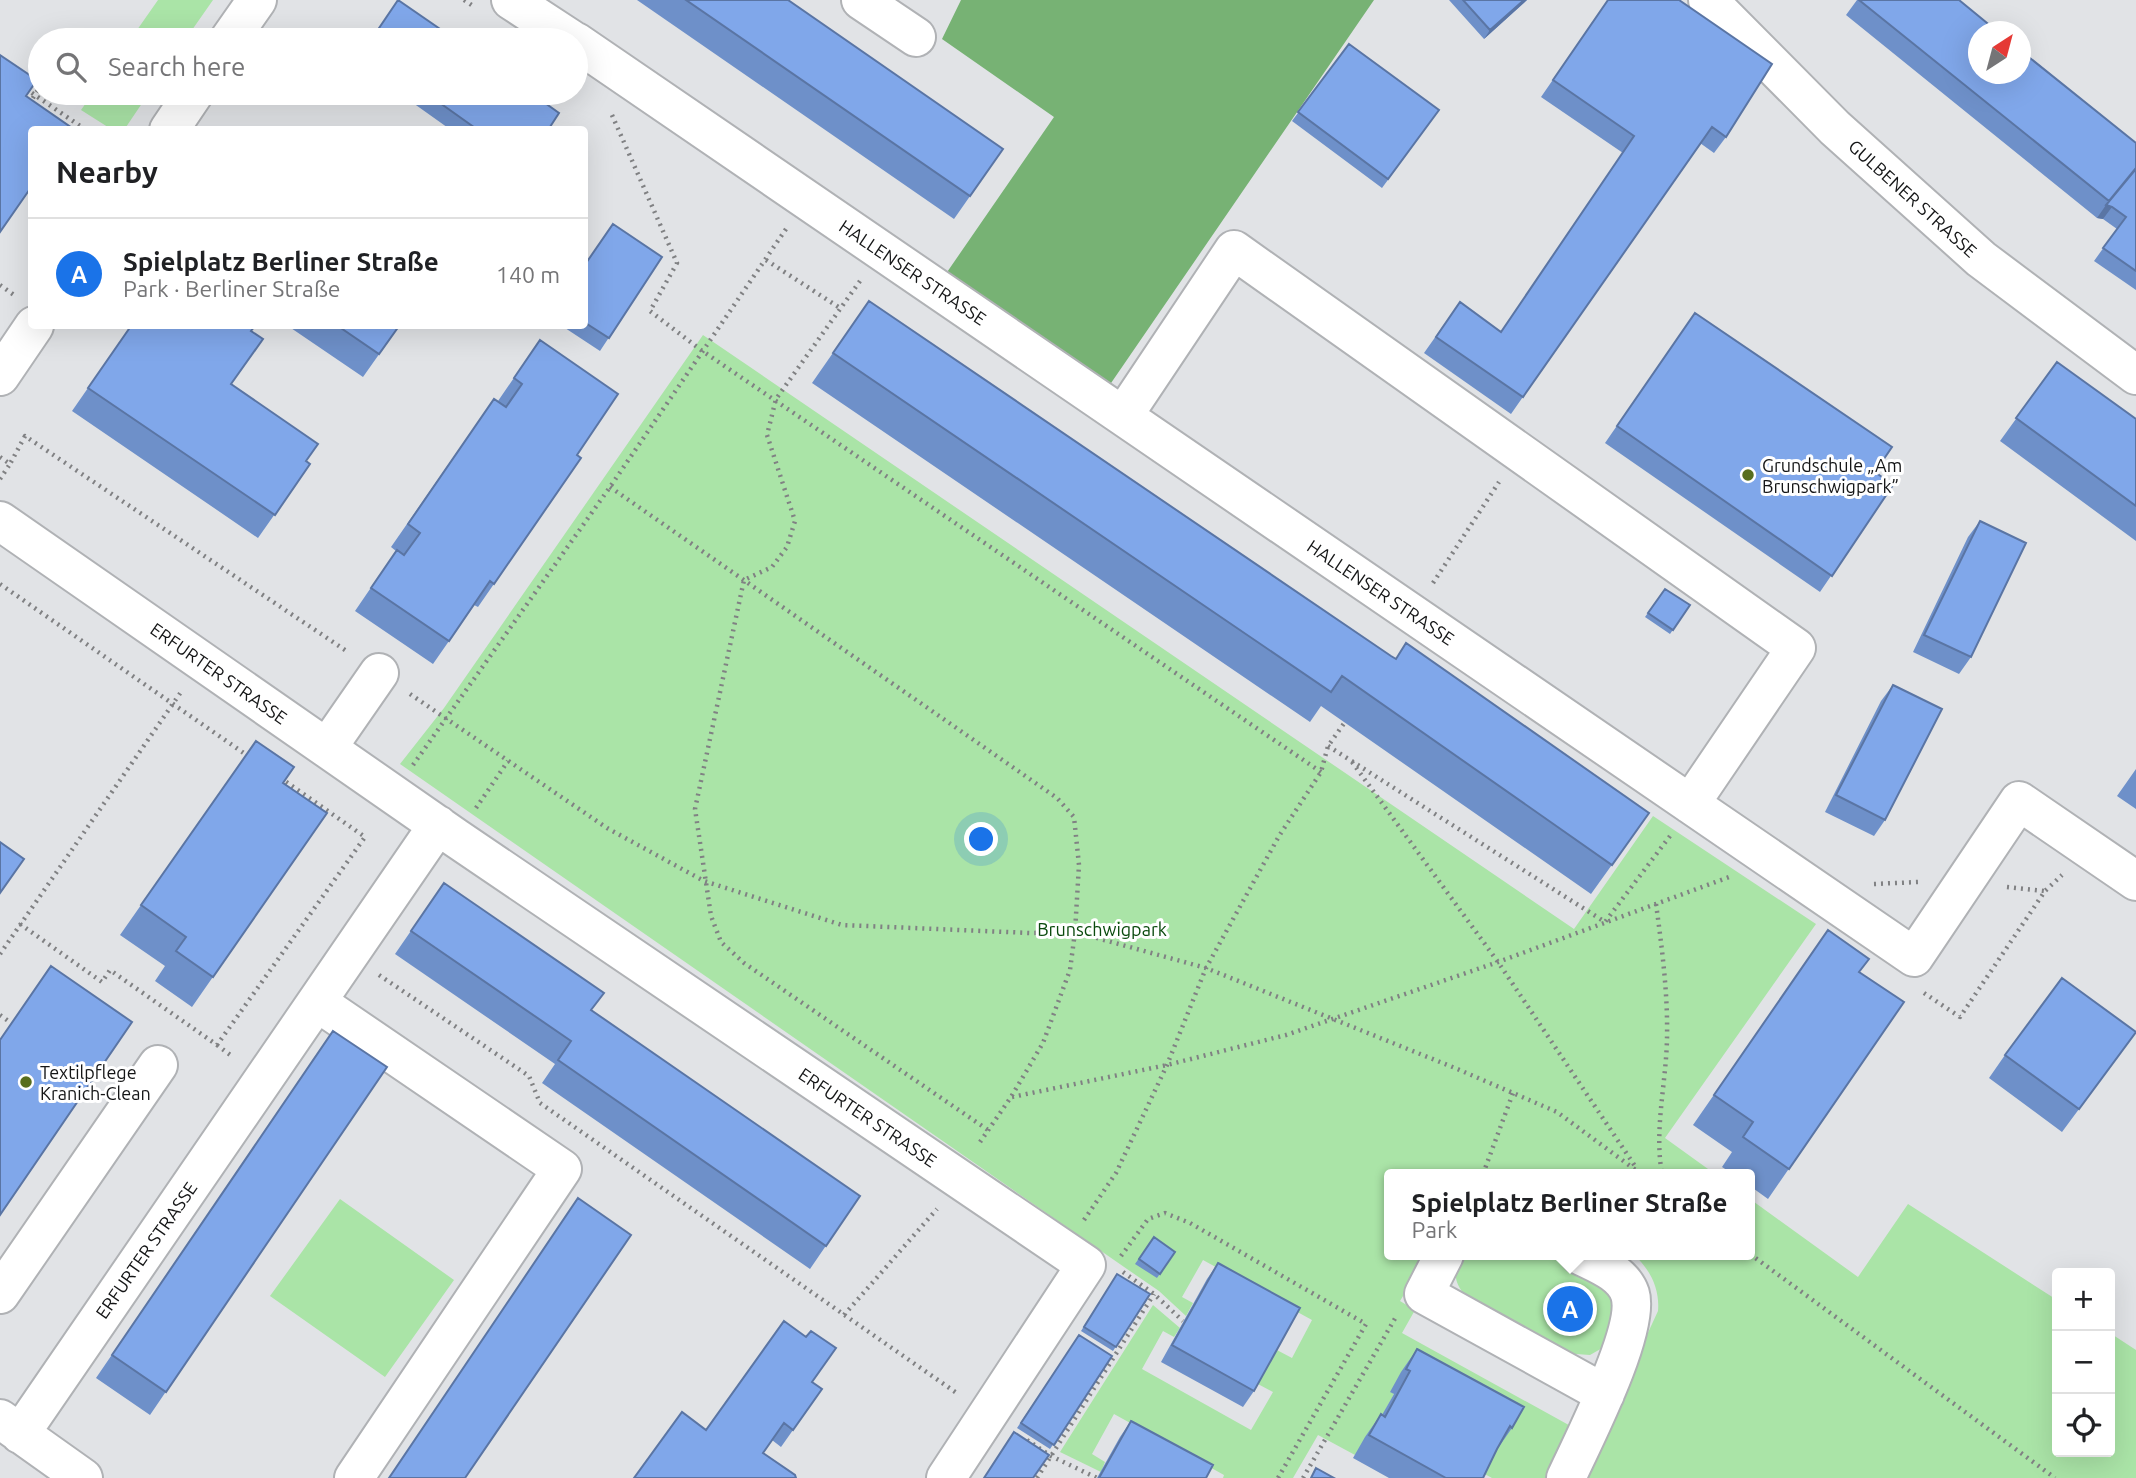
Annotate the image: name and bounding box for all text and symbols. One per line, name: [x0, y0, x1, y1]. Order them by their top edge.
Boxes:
north arrow: [1968, 21, 2031, 84]
search box: [28, 28, 588, 105]
icon: search: [52, 48, 90, 86]
text: Search here: [108, 52, 245, 81]
street label: GULBENER STRASSE: [1845, 135, 1981, 261]
text: Nearby: [56, 155, 158, 189]
street label: HALLENSER STRASSE: [836, 215, 990, 329]
text: Spielplatz Berliner Straße: [123, 247, 439, 276]
text: A: [71, 262, 87, 287]
text: 140 m: [496, 262, 560, 287]
text: Park · Berliner Straße: [123, 276, 341, 301]
place label: Grundschule „Am Brunschwigpark”: [1762, 455, 1902, 496]
marker: Grundschule „Am Brunschwigpark”: [1740, 467, 1756, 483]
street label: HALLENSER STRASSE: [1304, 535, 1458, 649]
street label: ERFURTER STRASSE: [147, 618, 291, 728]
your location: [964, 822, 998, 856]
park label: Brunschwigpark: [1037, 919, 1167, 939]
place label: Textilpflege Kranich-Clean: [40, 1062, 151, 1103]
street label: ERFURTER STRASSE: [795, 1063, 941, 1171]
marker: Textilpflege Kranich-Clean: [18, 1074, 34, 1090]
popup: [1384, 1169, 1755, 1260]
street label: ERFURTER STRASSE: [91, 1178, 201, 1322]
text: Spielplatz Berliner Straße: [1412, 1188, 1727, 1217]
text: Park: [1412, 1217, 1457, 1242]
map controls: [2052, 1268, 2115, 1457]
button: +: [2052, 1268, 2115, 1331]
pin: A: [1547, 1283, 1593, 1335]
button: −: [2052, 1331, 2115, 1394]
button: locate: [2052, 1394, 2115, 1457]

